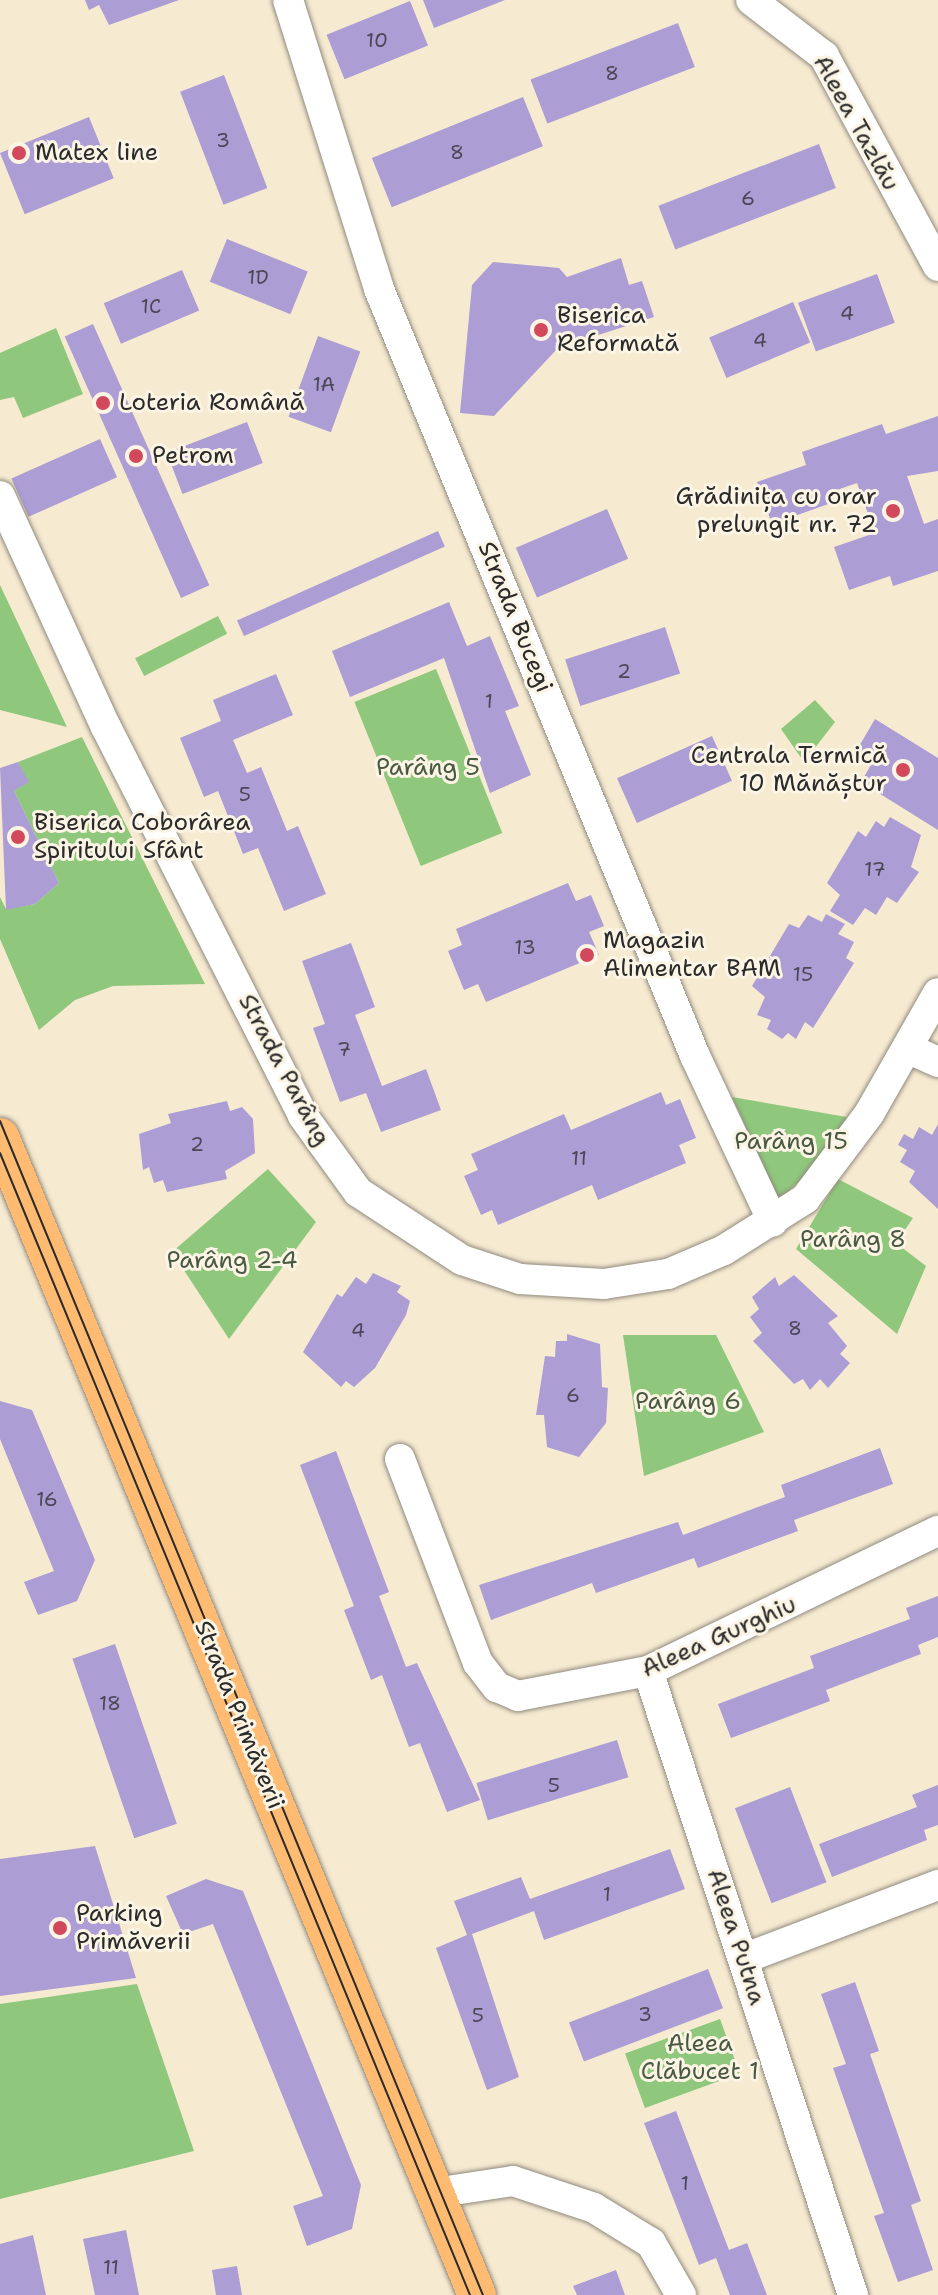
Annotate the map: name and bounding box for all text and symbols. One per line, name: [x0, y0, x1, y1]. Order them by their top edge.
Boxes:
house number: 10: [366, 28, 388, 52]
street label: Aleea Tazlău: [807, 50, 905, 196]
house number: 8: [605, 61, 619, 85]
house number: 3: [216, 128, 230, 152]
place label: Matex line: [35, 139, 158, 167]
house number: 8: [450, 140, 464, 164]
marker: Matex line: [10, 144, 28, 162]
house number: 6: [741, 186, 755, 210]
house number: 1D: [247, 265, 269, 289]
house number: 1C: [141, 294, 161, 318]
house number: 4: [840, 301, 854, 325]
place label: Biserica Reformată: [557, 302, 679, 358]
marker: Biserica Reformată: [532, 321, 550, 339]
house number: 4: [753, 328, 767, 352]
house number: 1A: [313, 372, 335, 396]
place label: Loteria Română: [119, 389, 304, 417]
marker: Loteria Română: [94, 394, 112, 412]
place label: Petrom: [152, 442, 234, 470]
marker: Petrom: [127, 447, 145, 465]
place label: Grădinița cu orar prelungit nr. 72: [675, 483, 877, 539]
marker: Grădinița cu orar prelungit nr. 72: [884, 502, 902, 520]
street label: Strada Bucegi: [472, 537, 558, 697]
house number: 2: [617, 659, 631, 683]
house number: 1: [485, 689, 493, 713]
place label: Centrala Termică 10 Mănăștur: [691, 742, 887, 798]
park label: Parâng 5: [376, 754, 480, 782]
marker: Centrala Termică 10 Mănăștur: [894, 761, 912, 779]
house number: 5: [239, 782, 251, 806]
place label: Biserica Coborârea Spiritului Sfânt: [34, 809, 251, 865]
marker: Biserica Coborârea Spiritului Sfânt: [9, 828, 27, 846]
house number: 17: [864, 857, 886, 881]
place label: Magazin Alimentar BAM: [603, 927, 781, 983]
house number: 13: [514, 935, 536, 959]
marker: Magazin Alimentar BAM: [578, 946, 596, 964]
house number: 15: [793, 962, 813, 986]
street label: Strada Parâng: [232, 989, 336, 1151]
house number: 7: [337, 1037, 351, 1061]
park label: Parâng 15: [734, 1128, 848, 1156]
house number: 2: [190, 1132, 204, 1156]
house number: 11: [571, 1146, 587, 1170]
park label: Parâng 8: [800, 1226, 906, 1254]
park label: Parâng 2-4: [166, 1247, 298, 1275]
house number: 8: [788, 1316, 802, 1340]
house number: 4: [351, 1318, 365, 1342]
house number: 6: [566, 1383, 580, 1407]
park label: Parâng 6: [635, 1388, 741, 1416]
house number: 16: [36, 1487, 58, 1511]
street label: Aleea Gurghiu: [637, 1590, 801, 1684]
street label: Strada Primăverii: [188, 1616, 290, 1814]
house number: 18: [99, 1691, 121, 1715]
house number: 5: [548, 1773, 560, 1797]
street label: Aleea Putna: [700, 1865, 772, 2009]
house number: 1: [603, 1882, 611, 1906]
place label: Parking Primăverii: [76, 1900, 191, 1956]
marker: Parking Primăverii: [51, 1919, 69, 1937]
house number: 3: [638, 2002, 652, 2026]
house number: 5: [472, 2003, 484, 2027]
park label: Aleea Clăbucet 1: [641, 2030, 759, 2086]
house number: 1: [681, 2171, 689, 2195]
house number: 11: [103, 2255, 119, 2279]

